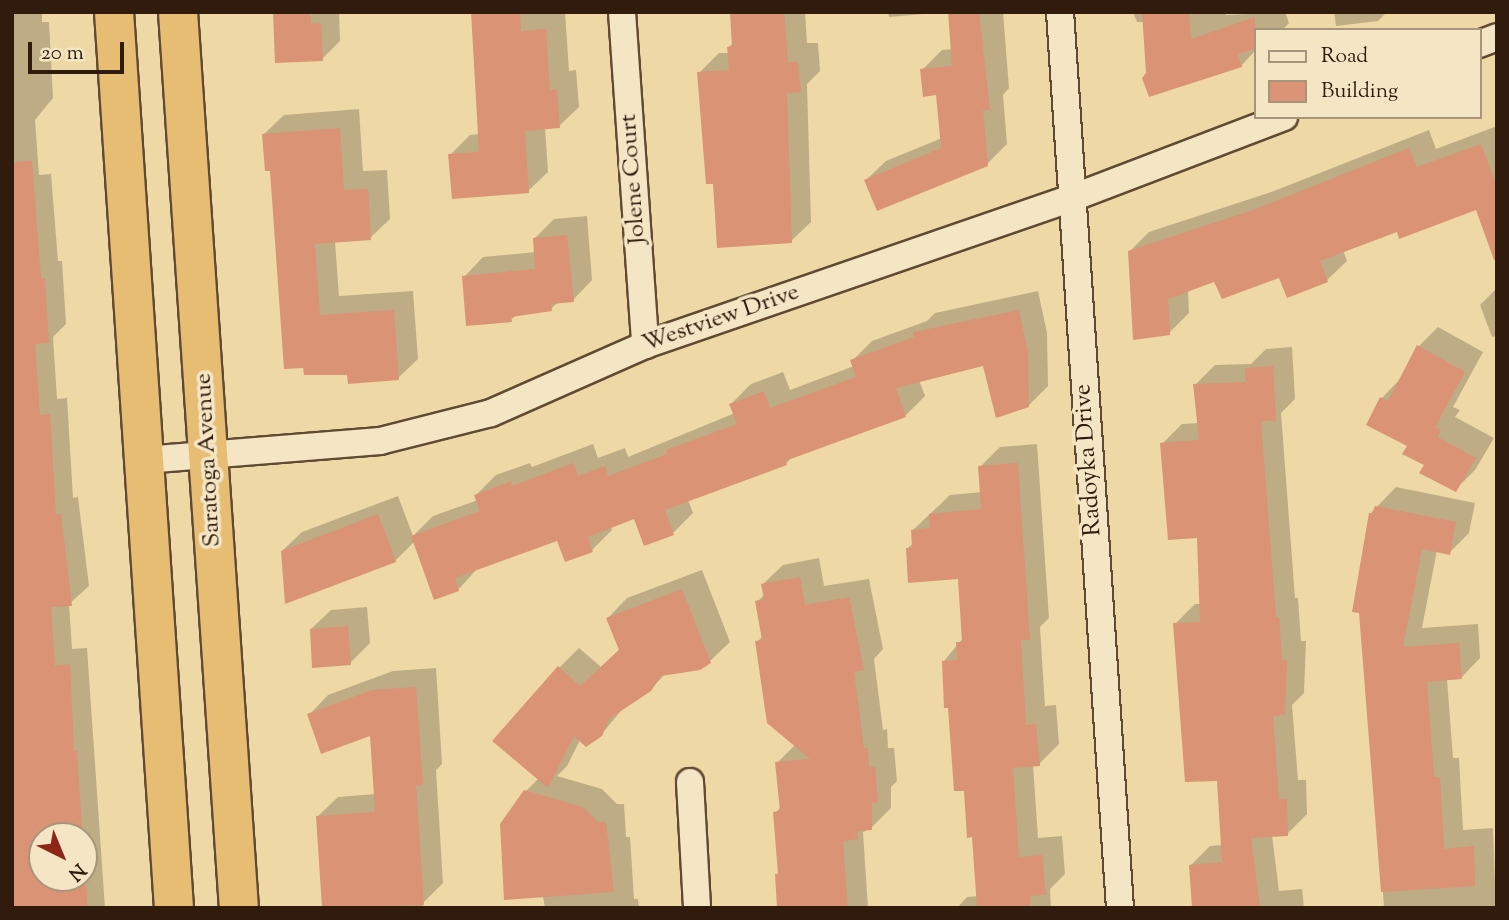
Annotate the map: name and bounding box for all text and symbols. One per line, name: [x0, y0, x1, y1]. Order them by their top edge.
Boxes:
scale bar: [32, 28, 128, 72]
legend: [1254, 28, 1481, 119]
text: 20 m: [41, 39, 84, 69]
text: Road: [1321, 42, 1368, 72]
text: Building: [1321, 77, 1398, 107]
street label: Jolene Court: [615, 113, 653, 245]
street label: Westview Drive: [639, 279, 803, 359]
street label: Saratoga Avenue: [190, 372, 228, 548]
street label: Radoyka Drive: [1069, 383, 1109, 537]
north arrow: [28, 822, 98, 892]
text: N: [62, 856, 91, 886]

